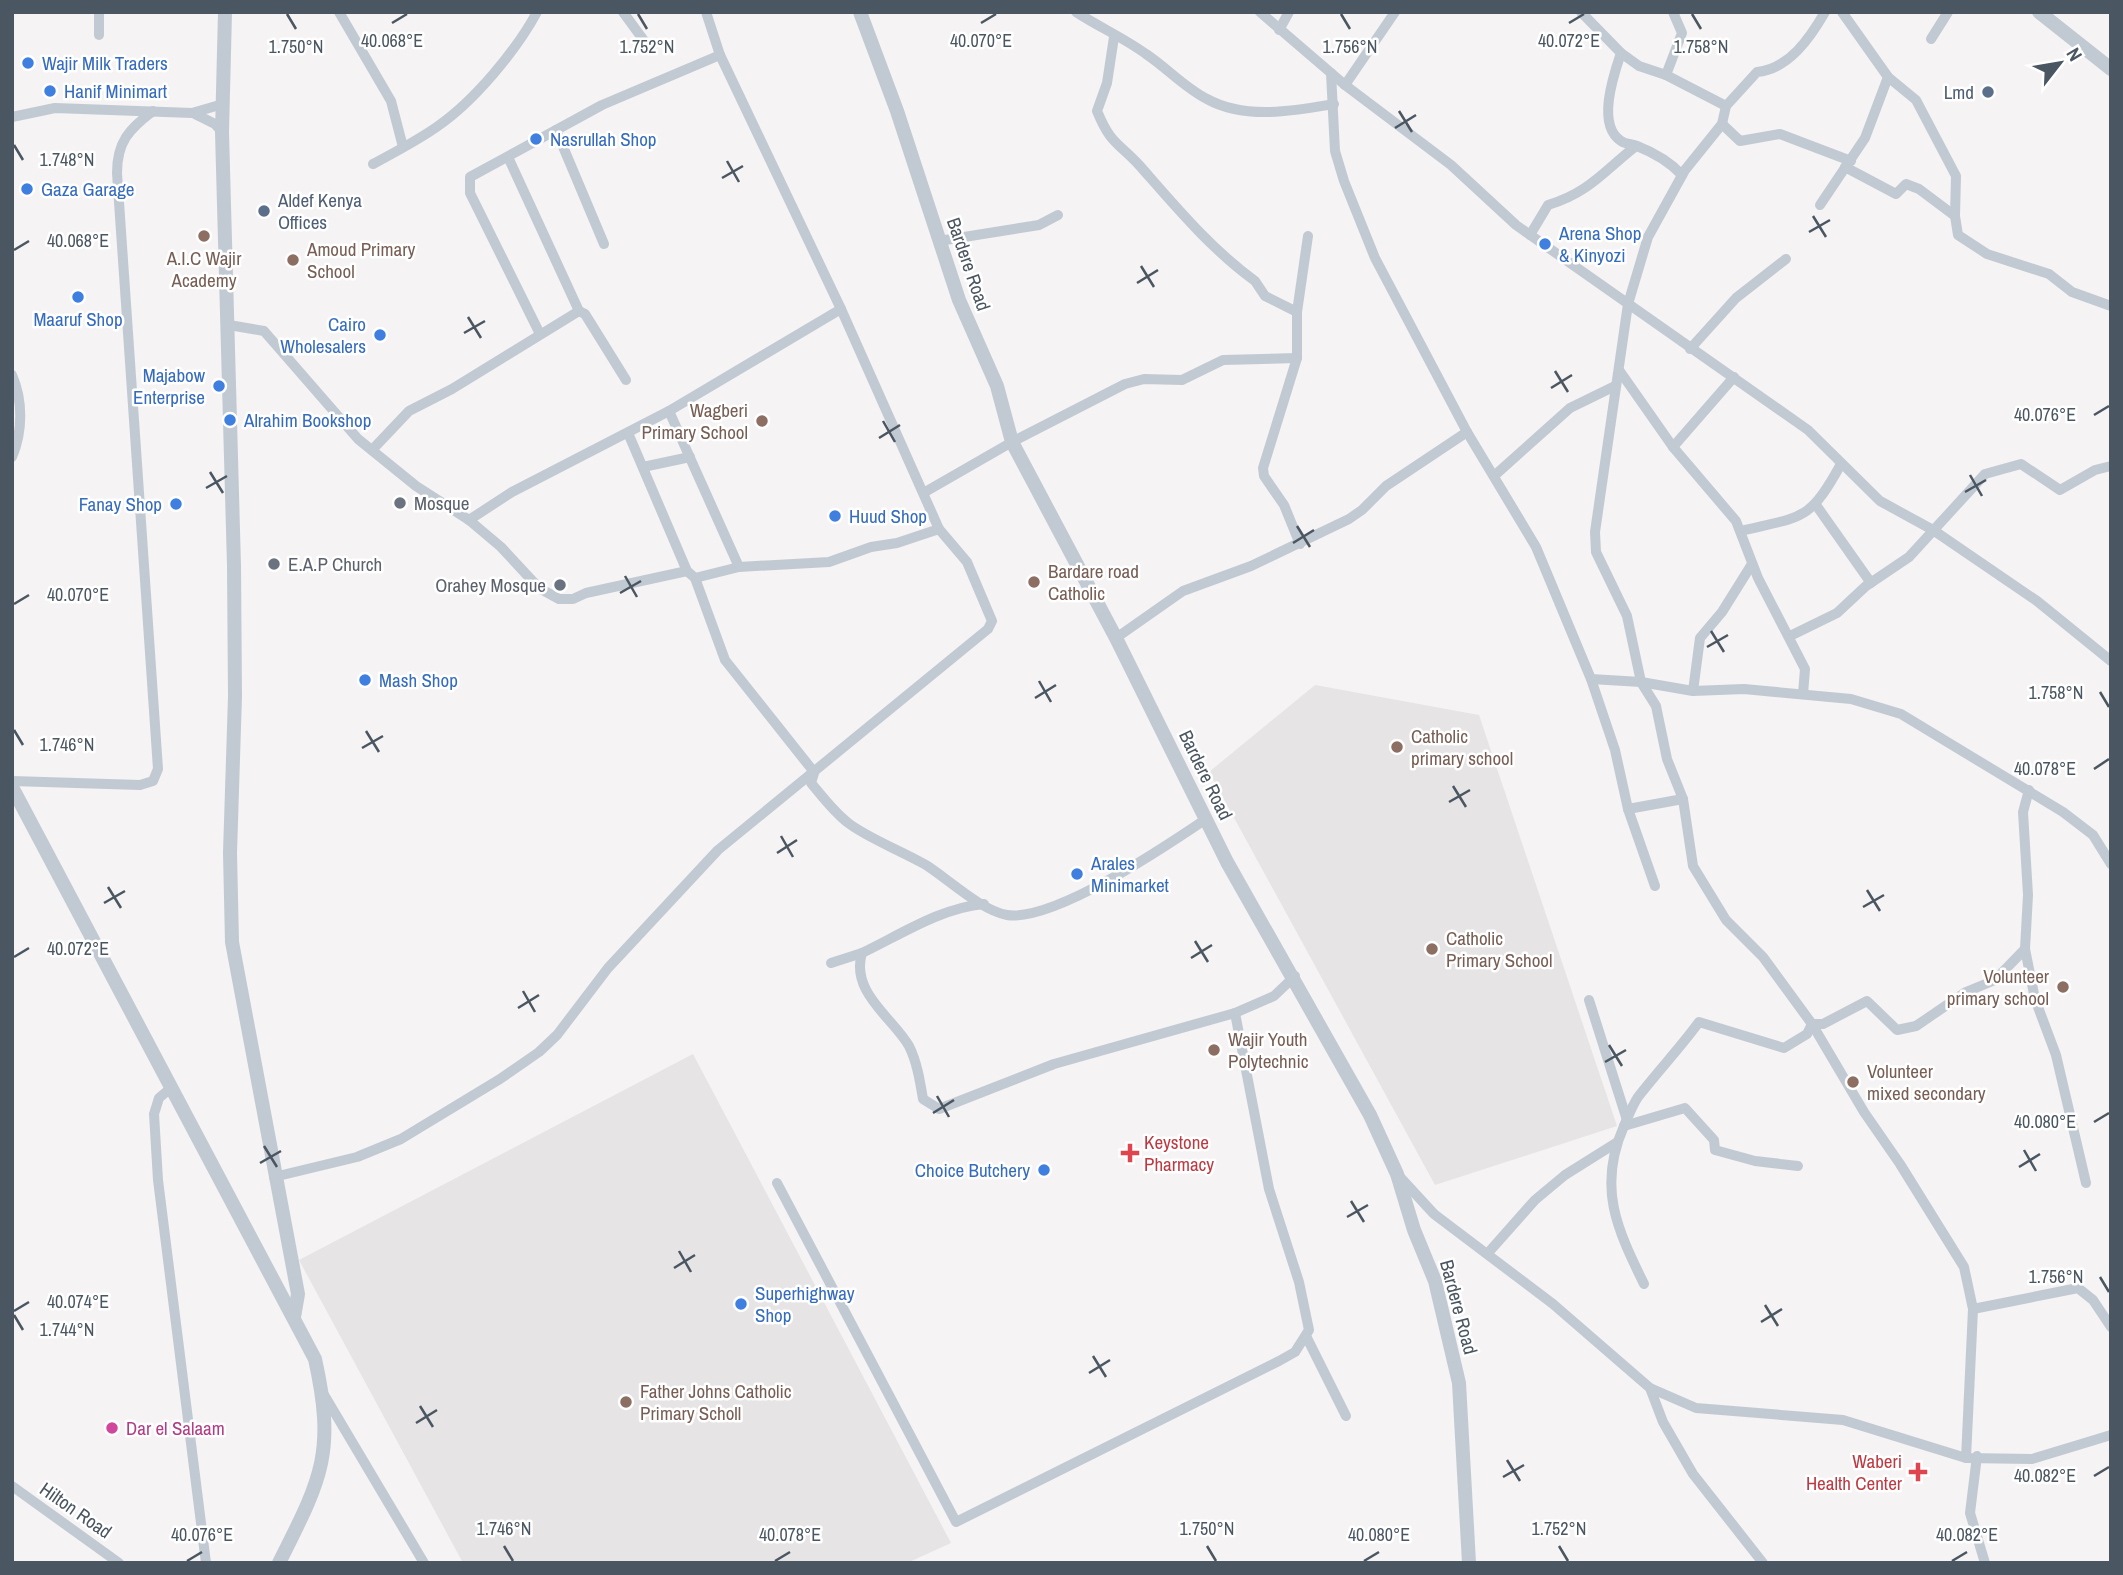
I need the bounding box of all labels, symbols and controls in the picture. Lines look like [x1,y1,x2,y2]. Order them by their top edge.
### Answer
text: 40.068°E [361,28,423,53]
text: 40.070°E [950,28,1012,53]
text: 40.072°E [1538,28,1600,53]
north arrow [2025,28,2095,98]
text: 1.750°N [269,34,323,59]
text: 1.752°N [620,34,674,59]
text: 1.756°N [1323,34,1377,59]
text: 1.758°N [1674,34,1728,59]
text: N [2061,43,2089,66]
place label: Wajir Milk Traders [42,50,168,76]
marker: Wajir Milk Traders [20,55,36,71]
place label: Hanif Minimart [64,78,168,104]
place label: Lmd [1944,79,1974,105]
marker: Hanif Minimart [42,83,58,99]
marker: Lmd [1980,84,1996,100]
place label: Nasrullah Shop [550,126,657,152]
marker: Nasrullah Shop [528,131,544,147]
text: 1.748°N [40,147,94,172]
place label: Gaza Garage [41,176,135,202]
marker: Gaza Garage [19,181,35,197]
place label: Aldef Kenya Offices [277,187,362,235]
marker: Aldef Kenya Offices [256,203,272,219]
street label: Bardere Road [941,214,997,314]
place label: Arena Shop & Kinyozi [1558,220,1641,268]
text: 40.068°E [47,228,109,253]
marker: A.I.C Wajir Academy [196,228,212,244]
place label: Amoud Primary School [306,236,415,284]
marker: Arena Shop & Kinyozi [1537,236,1553,252]
place label: A.I.C Wajir Academy [166,245,242,293]
marker: Amoud Primary School [285,252,301,268]
marker: Maaruf Shop [70,289,86,305]
place label: Maaruf Shop [33,306,123,332]
place label: Cairo Wholesalers [280,311,366,359]
marker: Cairo Wholesalers [372,327,388,343]
place label: Majabow Enterprise [133,362,206,410]
marker: Majabow Enterprise [211,378,227,394]
place label: Wagberi Primary School [642,397,748,445]
text: 40.076°E [2014,402,2076,427]
place label: Alrahim Bookshop [243,407,371,433]
marker: Alrahim Bookshop [222,412,238,428]
marker: Wagberi Primary School [754,413,770,429]
place label: Mosque [414,490,469,516]
place label: Fanay Shop [79,491,162,517]
marker: Mosque [392,495,408,511]
marker: Fanay Shop [168,496,184,512]
place label: Huud Shop [849,503,927,529]
marker: Huud Shop [827,508,843,524]
place label: E.A.P Church [288,551,382,577]
marker: E.A.P Church [266,556,282,572]
place label: Bardare road Catholic [1048,558,1139,606]
place label: Orahey Mosque [435,572,546,598]
marker: Bardare road Catholic [1026,574,1042,590]
marker: Orahey Mosque [552,577,568,593]
text: 40.070°E [47,582,109,607]
place label: Mash Shop [379,667,458,693]
marker: Mash Shop [357,672,373,688]
text: 1.758°N [2029,680,2083,705]
place label: Catholic primary school [1411,723,1513,771]
street label: Bardere Road [1173,726,1239,824]
text: 1.746°N [40,732,94,757]
marker: Catholic primary school [1389,739,1405,755]
text: 40.078°E [2014,756,2076,781]
place label: Arales Minimarket [1090,850,1170,898]
marker: Arales Minimarket [1069,866,1085,882]
place label: Catholic Primary School [1446,925,1553,973]
text: 40.072°E [47,936,109,961]
marker: Catholic Primary School [1424,941,1440,957]
place label: Volunteer primary school [1947,963,2050,1011]
marker: Volunteer primary school [2055,979,2071,995]
place label: Wajir Youth Polytechnic [1228,1026,1309,1074]
marker: Wajir Youth Polytechnic [1206,1042,1222,1058]
place label: Volunteer mixed secondary [1867,1058,1986,1106]
marker: Volunteer mixed secondary [1845,1074,1861,1090]
text: 40.080°E [2014,1109,2076,1134]
place label: Keystone Pharmacy [1144,1129,1214,1177]
marker: Keystone Pharmacy [1122,1145,1138,1161]
place label: Choice Butchery [915,1157,1030,1183]
marker: Choice Butchery [1036,1162,1052,1178]
street label: Bardere Road [1434,1257,1484,1357]
text: 1.756°N [2029,1264,2083,1289]
place label: Superhighway Shop [755,1280,855,1328]
text: 40.074°E [47,1289,109,1314]
marker: Superhighway Shop [733,1296,749,1312]
text: 1.744°N [40,1317,94,1342]
place label: Father Johns Catholic Primary Scholl [640,1378,792,1426]
marker: Father Johns Catholic Primary Scholl [618,1394,634,1410]
place label: Dar el Salaam [126,1415,225,1441]
marker: Dar el Salaam [104,1420,120,1436]
place label: Waberi Health Center [1806,1448,1903,1496]
marker: Waberi Health Center [1908,1462,1928,1482]
text: 40.082°E [2014,1463,2076,1488]
street label: Hilton Road [35,1476,117,1544]
text: 1.746°N [477,1516,531,1541]
text: 1.750°N [1180,1516,1234,1541]
text: 1.752°N [1532,1516,1586,1541]
text: 40.076°E [171,1522,233,1547]
text: 40.078°E [759,1522,821,1547]
text: 40.080°E [1348,1522,1410,1547]
text: 40.082°E [1936,1522,1998,1547]

